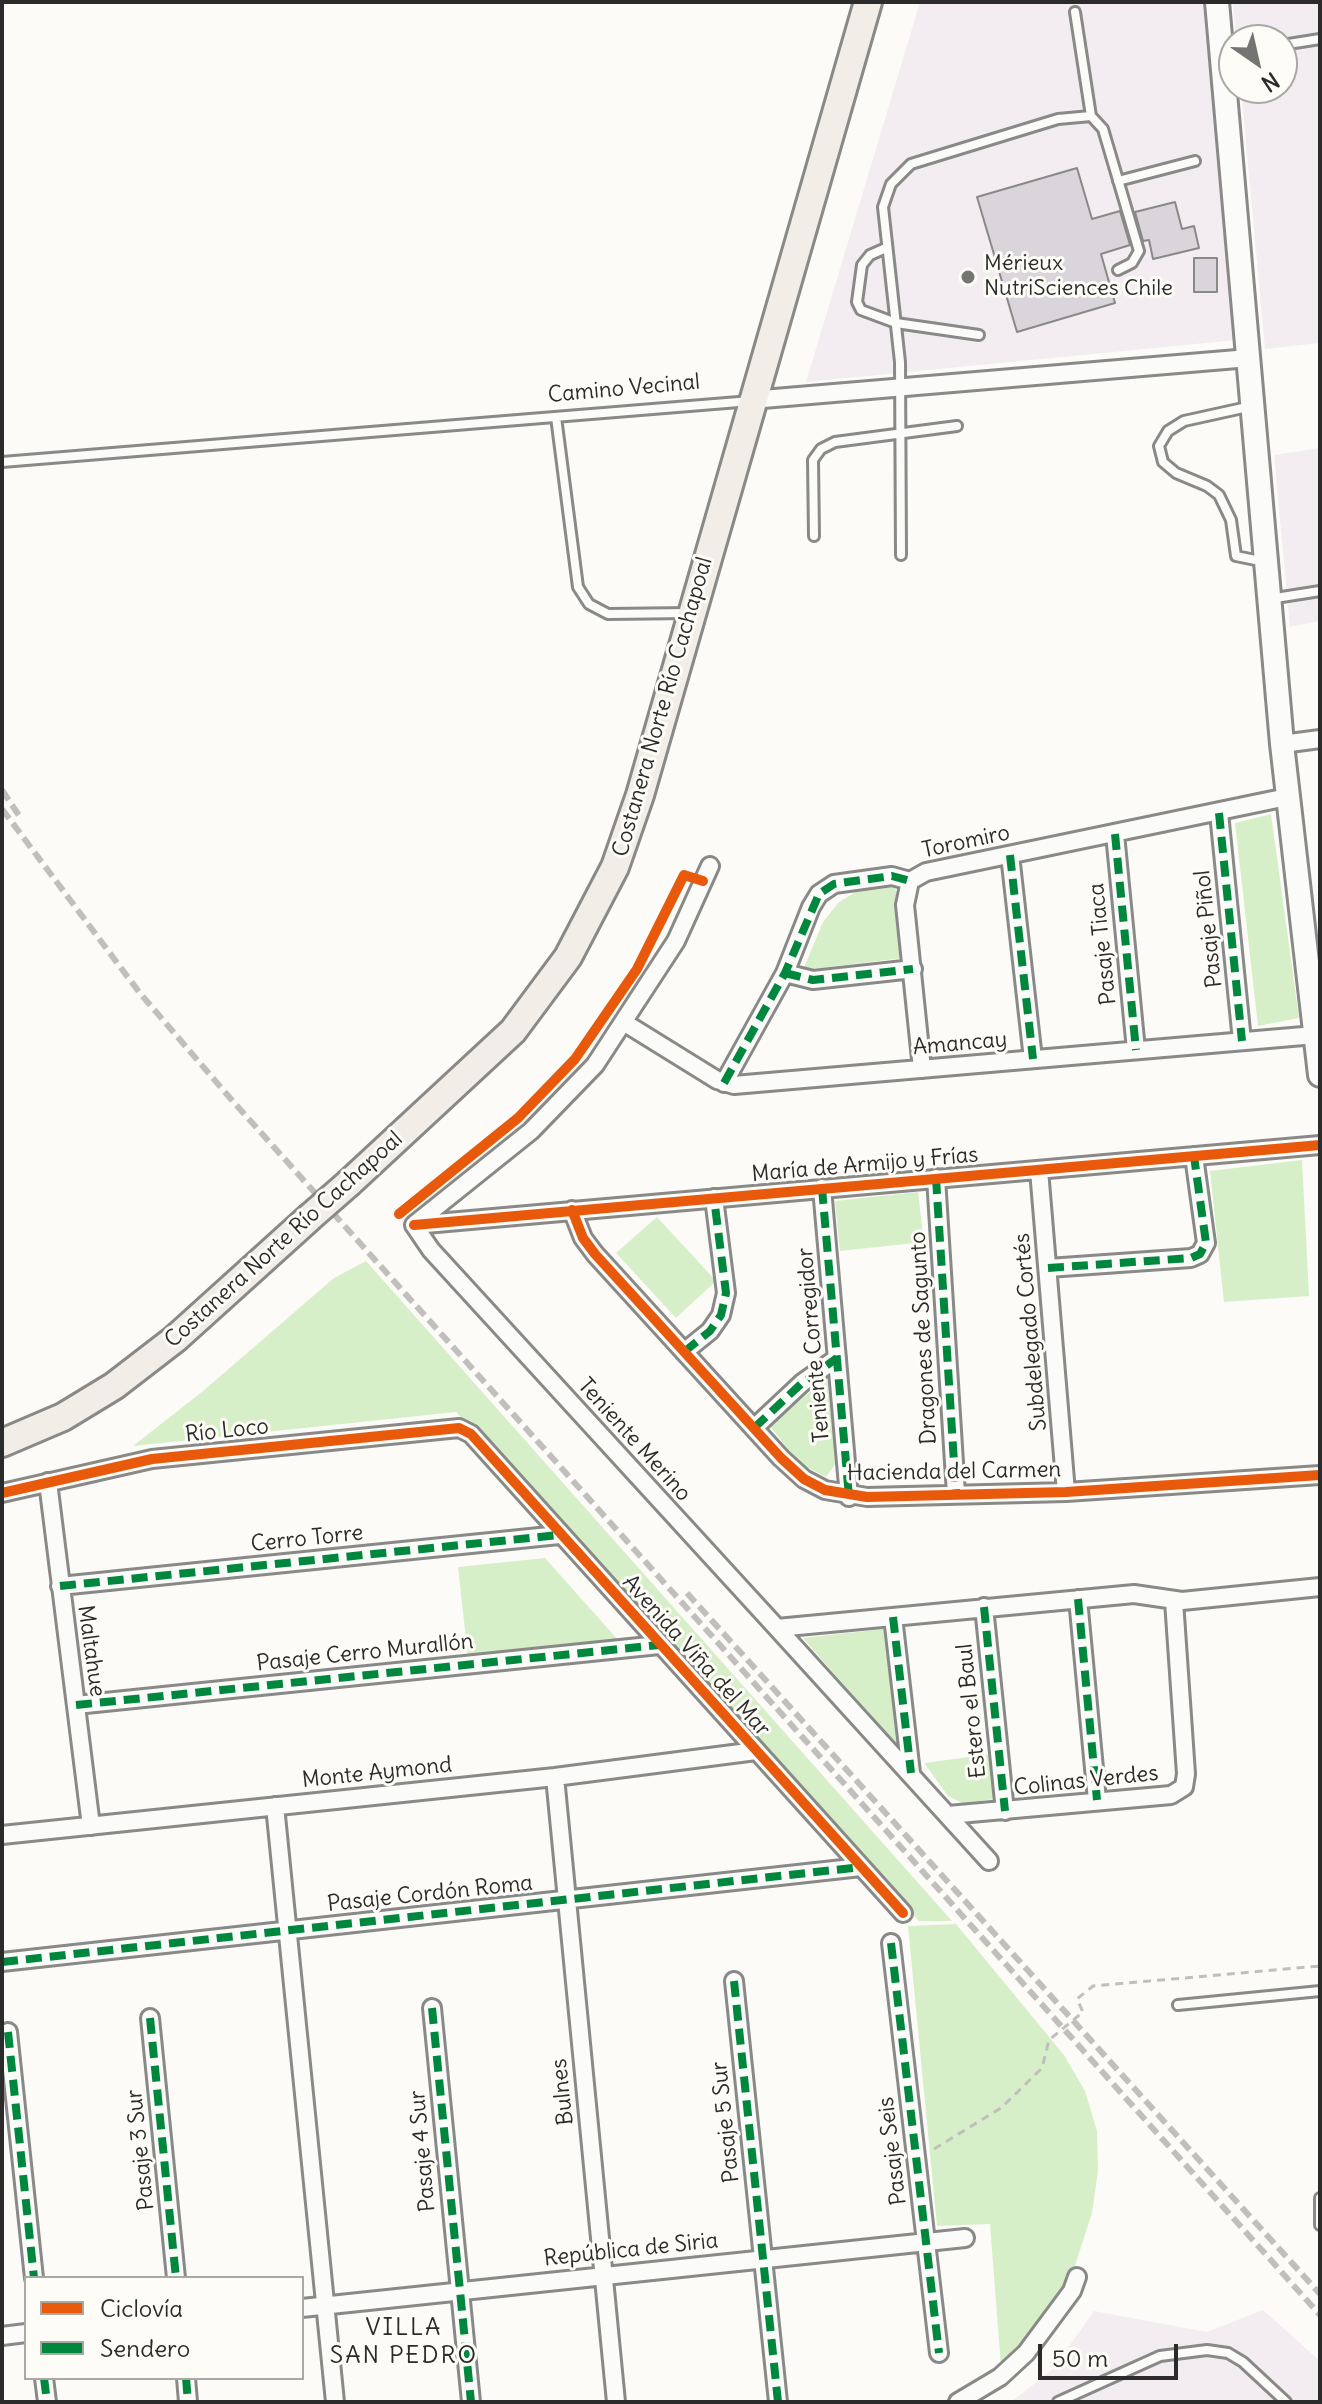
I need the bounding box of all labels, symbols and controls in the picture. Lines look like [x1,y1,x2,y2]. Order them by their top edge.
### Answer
north arrow [1218,24,1298,104]
text: N [1256,66,1284,98]
place label: Mérieux NutriSciences Chile [984,251,1173,302]
marker: Mérieux NutriSciences Chile [959,268,977,286]
street label: Camino Vecinal [547,369,701,409]
street label: Costanera Norte Río Cachapoal [608,554,718,860]
street label: Toromiro [920,820,1012,864]
street label: Pasaje Piñol [1190,869,1228,989]
street label: Pasaje Tiaca [1083,882,1123,1006]
street label: Amancay [912,1027,1008,1061]
street label: Costanera Norte Río Cachapoal [160,1126,408,1354]
street label: María de Armijo y Frías [751,1142,979,1188]
street label: Dragones de Sagunto [905,1231,943,1445]
street label: Subdelegado Cortés [1009,1232,1053,1432]
street label: Teniente Corregidor [792,1247,836,1443]
street label: Teniente Merino [572,1373,696,1507]
street label: Río Loco [184,1413,270,1449]
street label: Hacienda del Carmen [847,1457,1061,1487]
street label: Cerro Torre [250,1520,364,1558]
street label: Avenida Viña del Mar [617,1570,775,1742]
street label: Maltahue [72,1603,110,1699]
street label: Pasaje Cerro Murallón [255,1628,475,1678]
street label: Estero el Baul [952,1642,992,1780]
street label: Monte Aymond [301,1752,453,1794]
street label: Colinas Verdes [1012,1760,1160,1802]
street label: Pasaje Cordón Roma [326,1870,534,1918]
street label: Bulnes [546,2057,580,2127]
street label: Pasaje 5 Sur [707,2060,745,2184]
street label: Pasaje 3 Sur [122,2088,160,2212]
street label: Pasaje 4 Sur [405,2089,441,2213]
street label: Pasaje Seis [873,2095,913,2207]
street label: República de Siria [543,2228,719,2272]
legend [24,2276,304,2380]
text: Ciclovía [100,2293,183,2323]
district label: VILLA SAN PEDRO [330,2314,478,2370]
scale bar [1042,2328,1182,2378]
text: Sendero [100,2333,190,2363]
text: 50 m [1052,2343,1108,2373]

